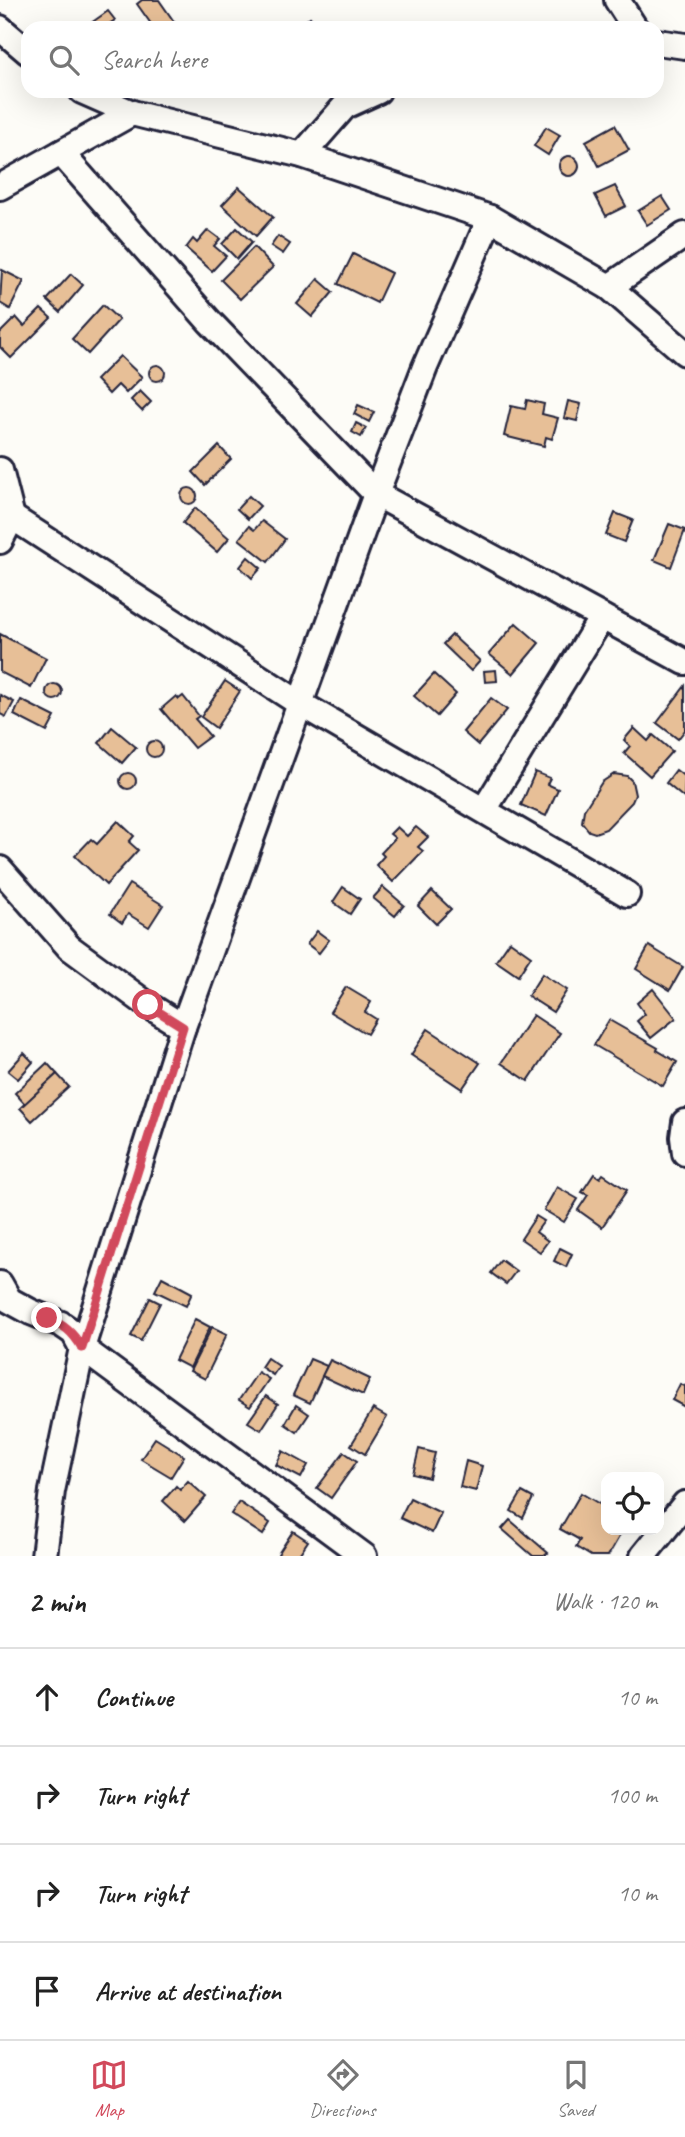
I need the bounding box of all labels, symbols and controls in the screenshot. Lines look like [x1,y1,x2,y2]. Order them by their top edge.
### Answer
search box [21,21,664,98]
icon: search [45,41,83,79]
text: Search here [101,43,207,76]
route start [132,989,163,1020]
route end [31,1302,62,1333]
map controls [601,1472,664,1535]
button: locate [601,1472,664,1535]
text: 2 min [28,1583,85,1621]
text: Walk · 120 m [553,1587,657,1616]
icon: ahead [28,1678,66,1716]
text: Continue [95,1681,173,1714]
text: 10 m [618,1683,657,1712]
icon: right [28,1776,66,1814]
text: Turn right [95,1779,186,1812]
text: 100 m [608,1781,657,1810]
icon: right [28,1874,66,1912]
text: Turn right [95,1877,186,1910]
text: 10 m [618,1879,657,1908]
icon: arrive [28,1972,66,2010]
text: Arrive at destination [95,1975,281,2008]
tab: Map [90,2056,128,2122]
tab: Directions [309,2056,376,2122]
tab: Saved [557,2056,595,2122]

